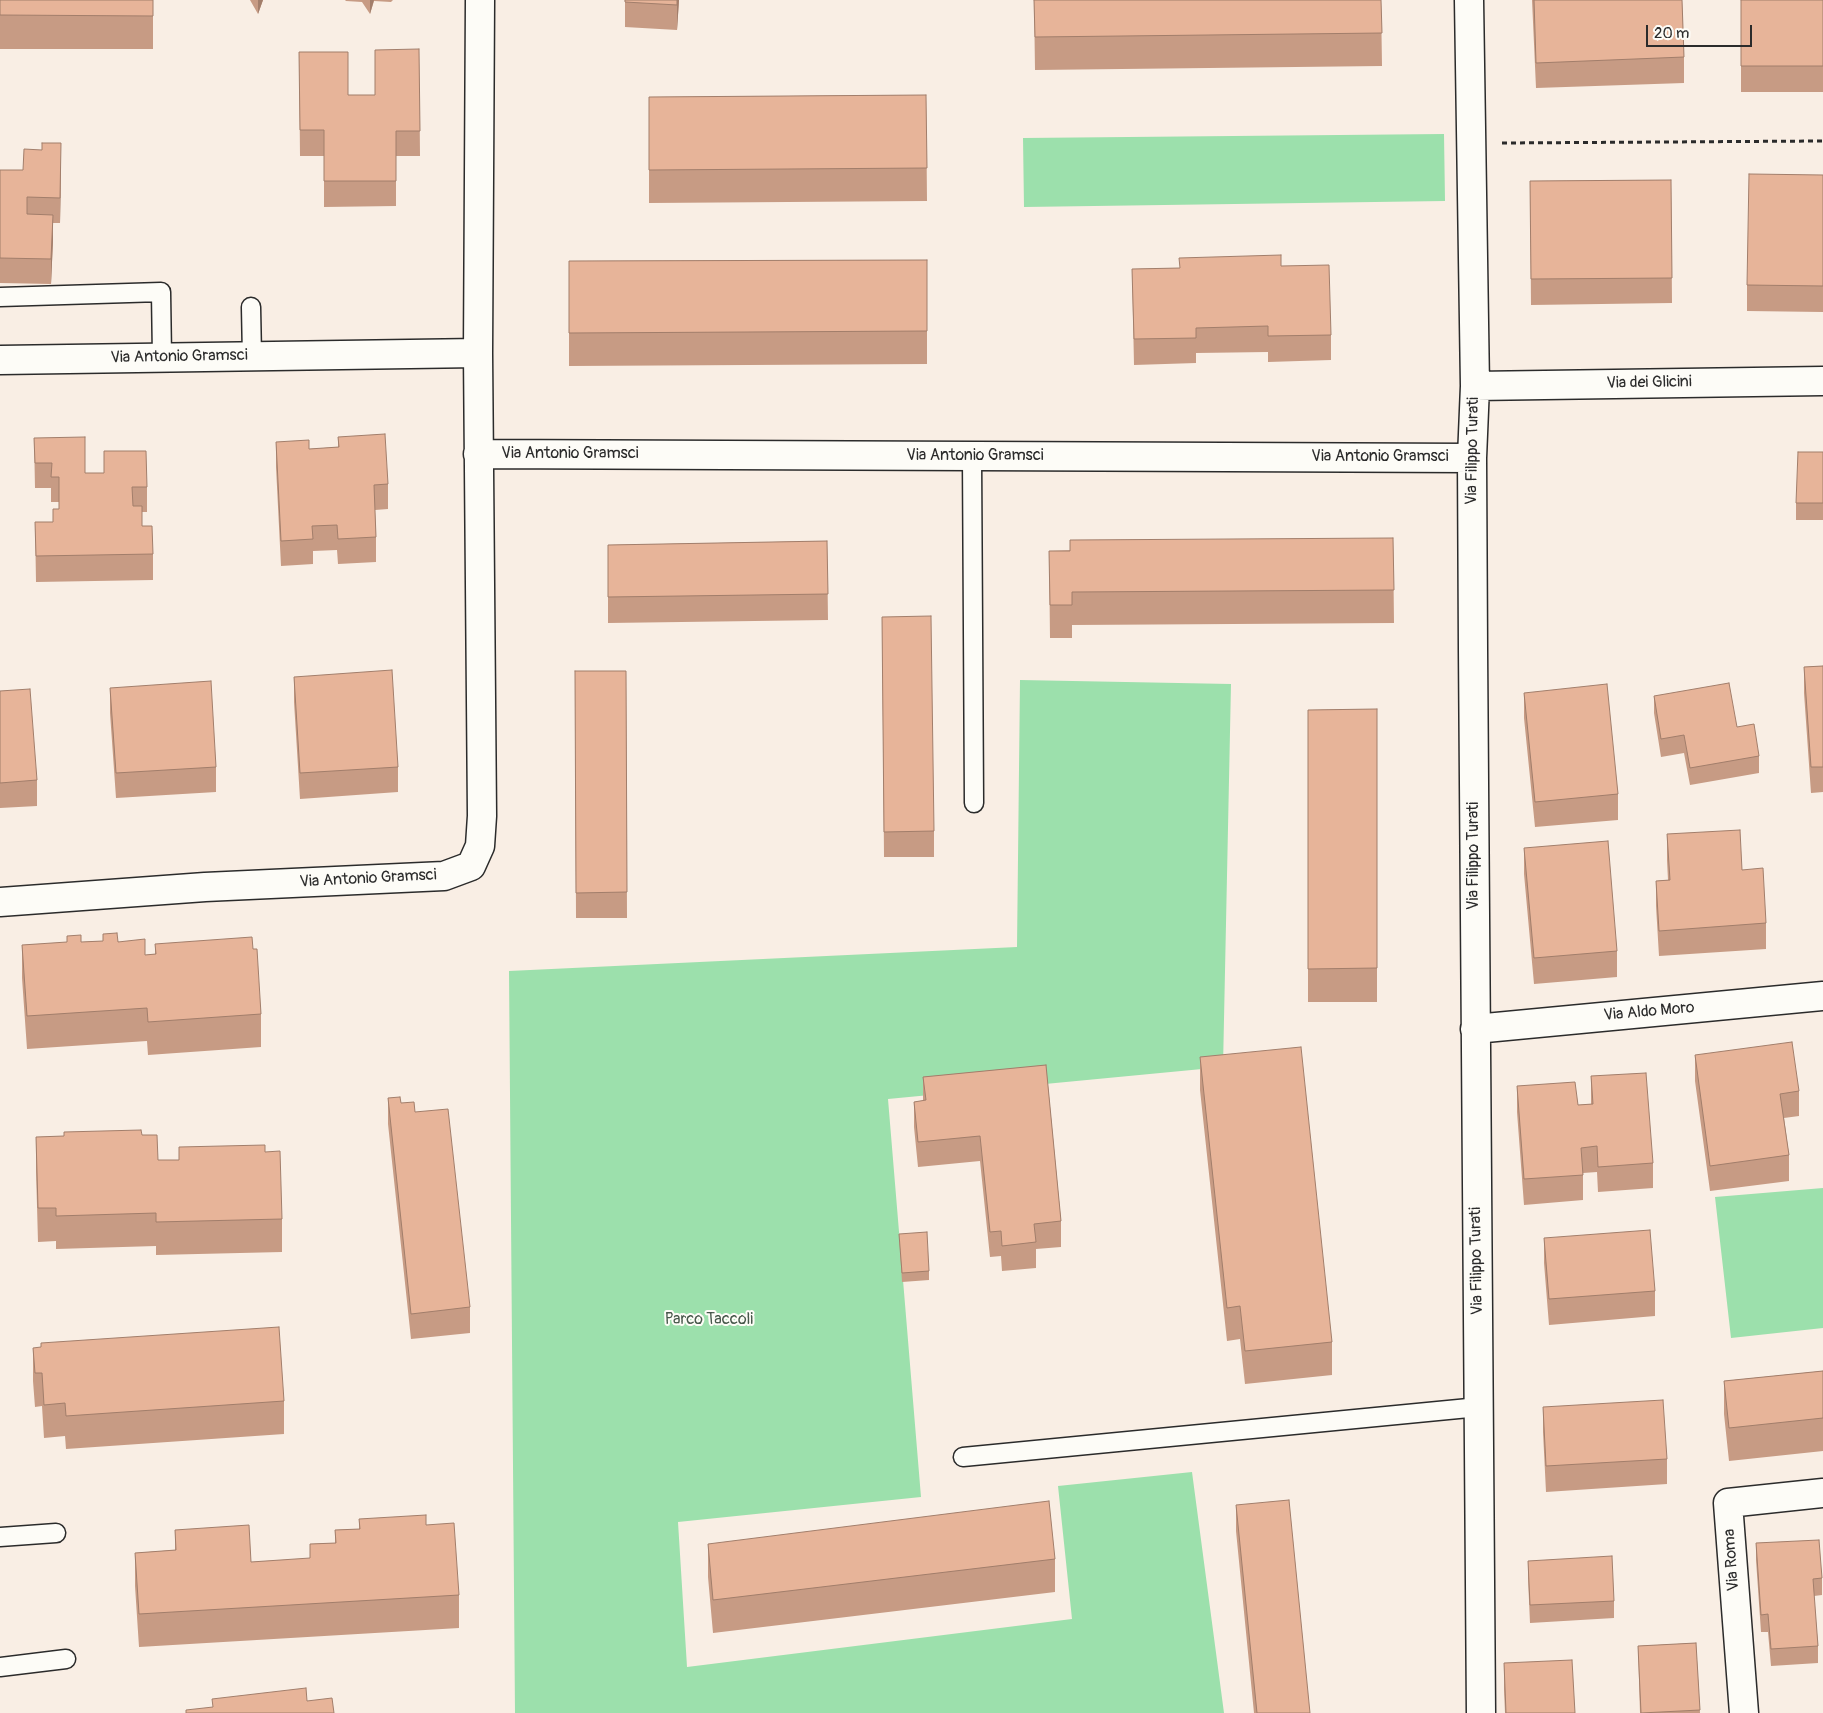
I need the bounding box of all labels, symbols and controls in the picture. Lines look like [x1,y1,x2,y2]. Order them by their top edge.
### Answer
scale bar [1648,15,1754,47]
text: 20 m [1654,24,1689,43]
street label: Via Antonio Gramsci [110,346,248,368]
street label: Via dei Glicini [1606,373,1692,393]
street label: Via Filippo Turati [1462,397,1484,505]
street label: Via Antonio Gramsci [501,444,639,464]
street label: Via Antonio Gramsci [906,446,1044,466]
street label: Via Antonio Gramsci [1311,447,1449,467]
street label: Via Filippo Turati [1464,802,1484,910]
street label: Via Antonio Gramsci [299,866,437,892]
street label: Via Aldo Moro [1603,998,1695,1026]
street label: Via Filippo Turati [1466,1207,1488,1315]
park label: Parco Taccoli [665,1310,753,1330]
street label: Via Roma [1720,1528,1744,1592]

